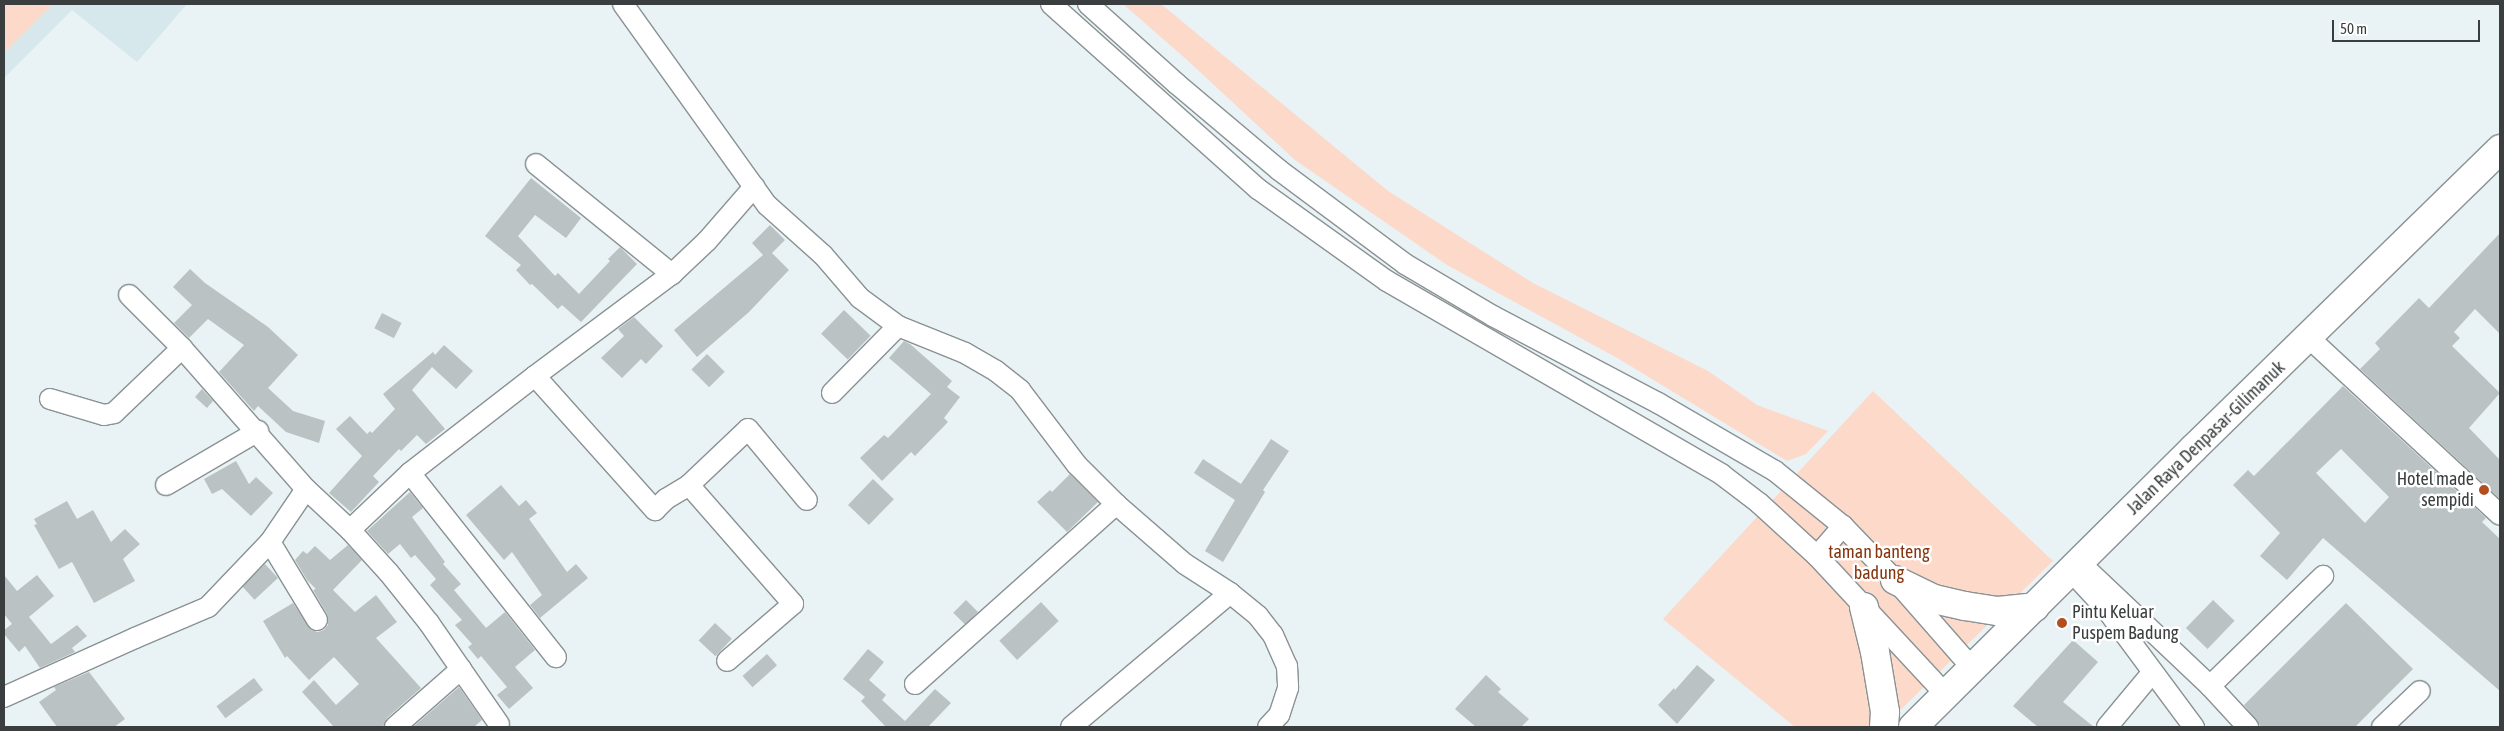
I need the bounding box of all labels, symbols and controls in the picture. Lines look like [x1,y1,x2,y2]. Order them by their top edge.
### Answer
scale bar [2334,10,2482,42]
text: 50 m [2340,20,2367,37]
street label: Jalan Raya Denpasar-Gilimanuk [2122,357,2290,519]
place label: Hotel made sempidi [2397,469,2474,512]
marker: Hotel made sempidi [2478,484,2490,496]
park label: taman banteng badung [1828,542,1930,584]
place label: Pintu Keluar Puspem Badung [2072,602,2179,644]
marker: Pintu Keluar Puspem Badung [2056,617,2068,629]

